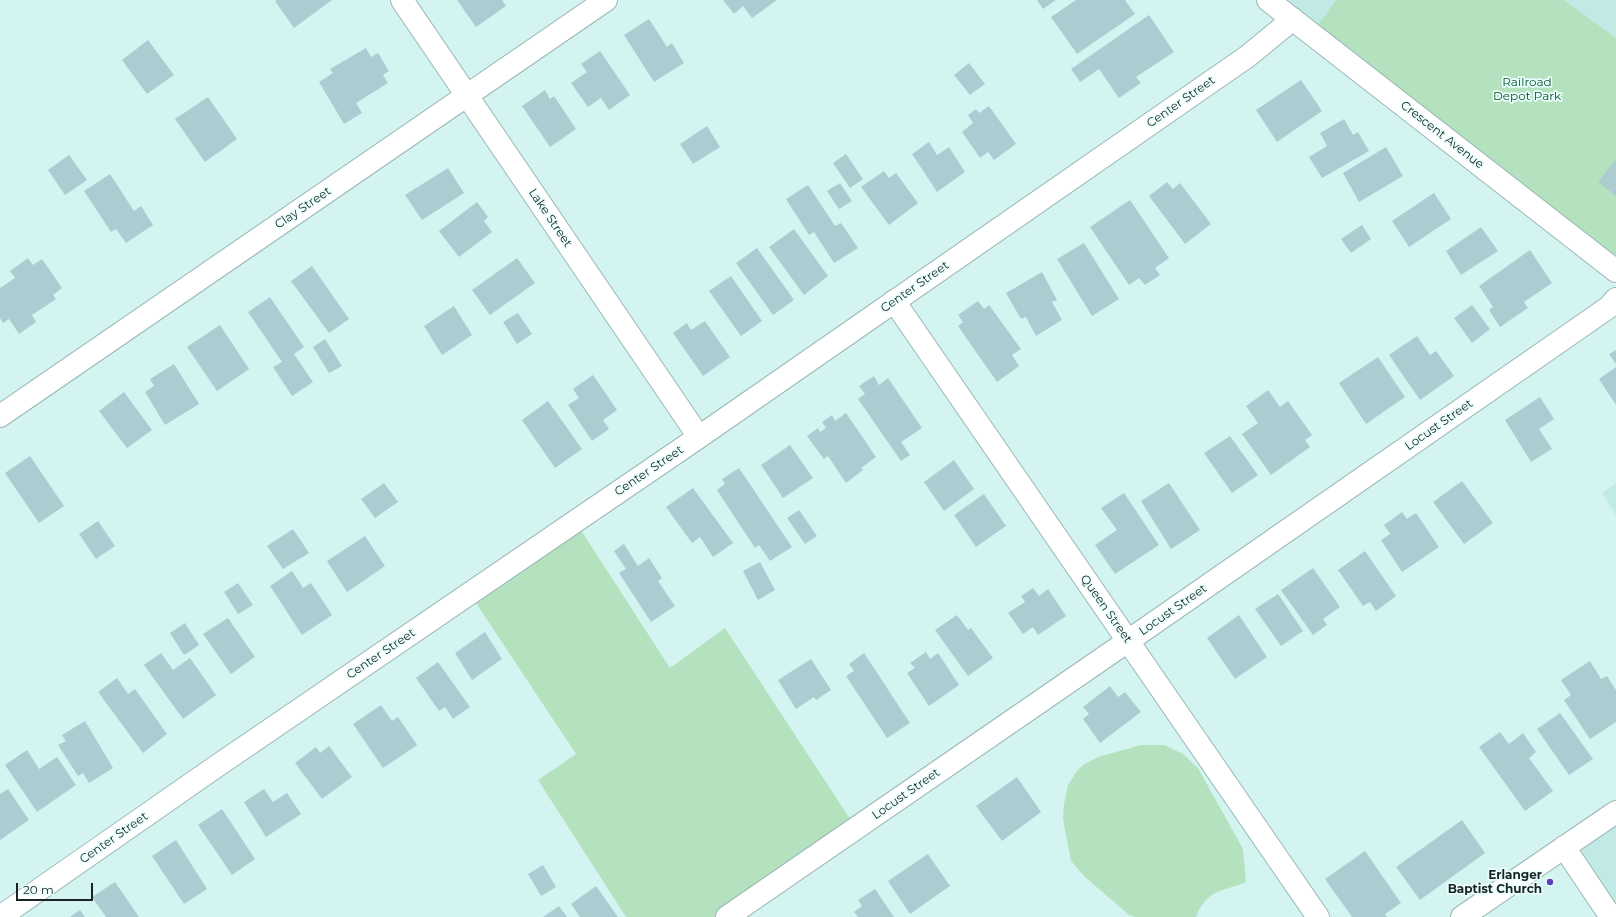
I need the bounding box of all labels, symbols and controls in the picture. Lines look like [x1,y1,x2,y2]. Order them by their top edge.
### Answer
street label: Center Street [1144,73,1218,131]
park label: Railroad Depot Park [1493,75,1561,103]
street label: Crescent Avenue [1398,98,1486,172]
street label: Clay Street [272,184,334,232]
street label: Lake Street [525,186,575,250]
street label: Center Street [878,258,952,316]
street label: Locust Street [1402,396,1476,454]
street label: Center Street [612,443,686,499]
street label: Queen Street [1077,572,1135,646]
street label: Locust Street [1136,581,1210,639]
street label: Center Street [344,626,418,682]
street label: Locust Street [869,765,943,823]
street label: Center Street [77,809,151,867]
place label: Erlanger Baptist Church [1448,868,1542,896]
scale bar [18,875,95,901]
marker: Erlanger Baptist Church [1545,877,1555,887]
text: 20 m [23,882,54,897]

